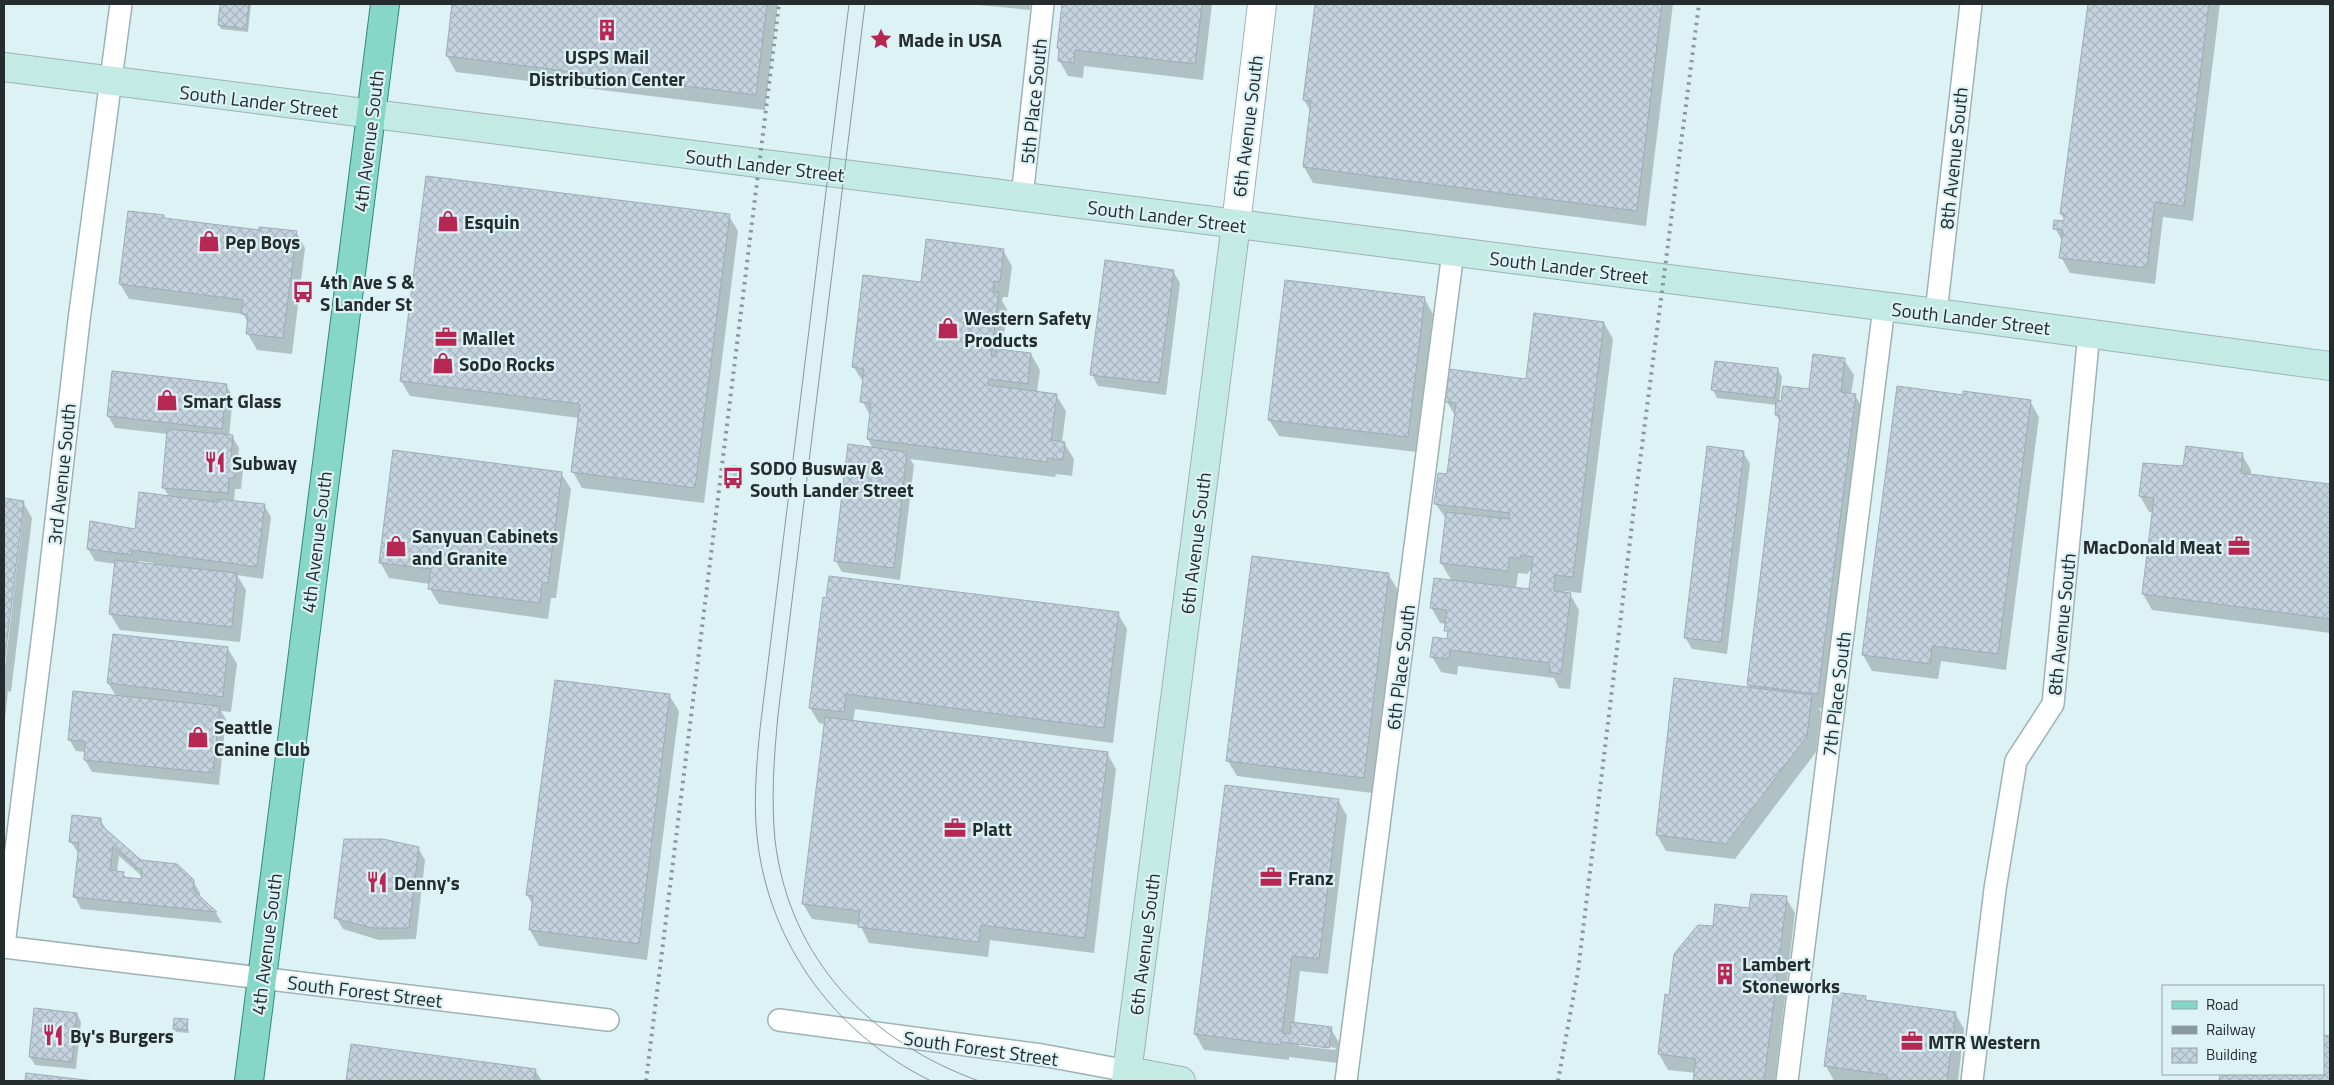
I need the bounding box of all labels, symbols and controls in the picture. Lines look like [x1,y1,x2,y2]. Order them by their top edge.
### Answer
building icon: USPS Mail Distribution Center [594,17,620,43]
place label: Made in USA [898,25,1003,54]
place icon: Made in USA [868,26,894,52]
street label: 5th Place South [1012,37,1054,165]
place label: USPS Mail Distribution Center [529,42,685,93]
street label: 6th Avenue South [1224,53,1270,199]
street label: 4th Avenue South [345,68,391,214]
street label: South Lander Street [178,77,340,125]
street label: 8th Avenue South [1931,86,1975,230]
street label: South Lander Street [684,141,846,189]
street label: South Lander Street [1086,192,1248,240]
place label: Esquin [464,207,520,236]
shop icon: Esquin [435,208,461,234]
place label: Pep Boys [225,227,300,256]
shop icon: Pep Boys [196,228,222,254]
street label: South Lander Street [1488,243,1650,291]
place label: 4th Ave S & S Lander St [320,267,415,318]
bus stop icon: 4th Ave S & S Lander St [290,279,316,305]
street label: South Lander Street [1890,294,2052,342]
place label: Western Safety Products [964,303,1092,354]
shop icon: Western Safety Products [935,315,961,341]
place label: Mallet [462,323,515,352]
office icon: Mallet [433,324,459,350]
place label: SoDo Rocks [459,349,555,378]
shop icon: SoDo Rocks [430,350,456,376]
place label: Smart Glass [183,386,282,415]
shop icon: Smart Glass [154,387,180,413]
street label: 3rd Avenue South [39,402,83,546]
place label: Subway [232,448,297,477]
restaurant icon: Subway [202,449,228,475]
place label: SODO Busway & South Lander Street [750,453,914,504]
bus stop icon: SODO Busway & South Lander Street [720,465,746,491]
street label: 4th Avenue South [293,469,339,615]
street label: 6th Avenue South [1172,470,1218,616]
place label: Sanyuan Cabinets and Granite [412,521,558,572]
place label: MacDonald Meat [2083,532,2222,561]
shop icon: Sanyuan Cabinets and Granite [383,533,409,559]
office icon: MacDonald Meat [2226,533,2252,559]
street label: 8th Avenue South [2039,552,2083,696]
street label: 6th Place South [1378,603,1422,731]
street label: 7th Place South [1814,630,1858,758]
place label: Seattle Canine Club [214,712,310,763]
shop icon: Seattle Canine Club [185,724,211,750]
place label: Platt [972,814,1012,843]
office icon: Platt [942,815,968,841]
place label: Franz [1288,863,1334,892]
office icon: Franz [1258,864,1284,890]
place label: Denny's [394,868,460,897]
restaurant icon: Denny's [364,869,390,895]
street label: 4th Avenue South [243,871,289,1017]
street label: 6th Avenue South [1121,871,1167,1017]
place label: Lambert Stoneworks [1742,949,1840,1000]
building icon: Lambert Stoneworks [1712,961,1738,987]
street label: South Forest Street [286,967,444,1015]
legend [2162,985,2324,1075]
text: Road [2206,993,2238,1016]
text: Railway [2206,1018,2256,1041]
place label: By's Burgers [70,1021,174,1050]
restaurant icon: By's Burgers [40,1022,66,1048]
street label: South Forest Street [902,1023,1060,1073]
place label: MTR Western [1928,1027,2040,1056]
office icon: MTR Western [1899,1028,1925,1054]
text: Building [2206,1043,2257,1066]

